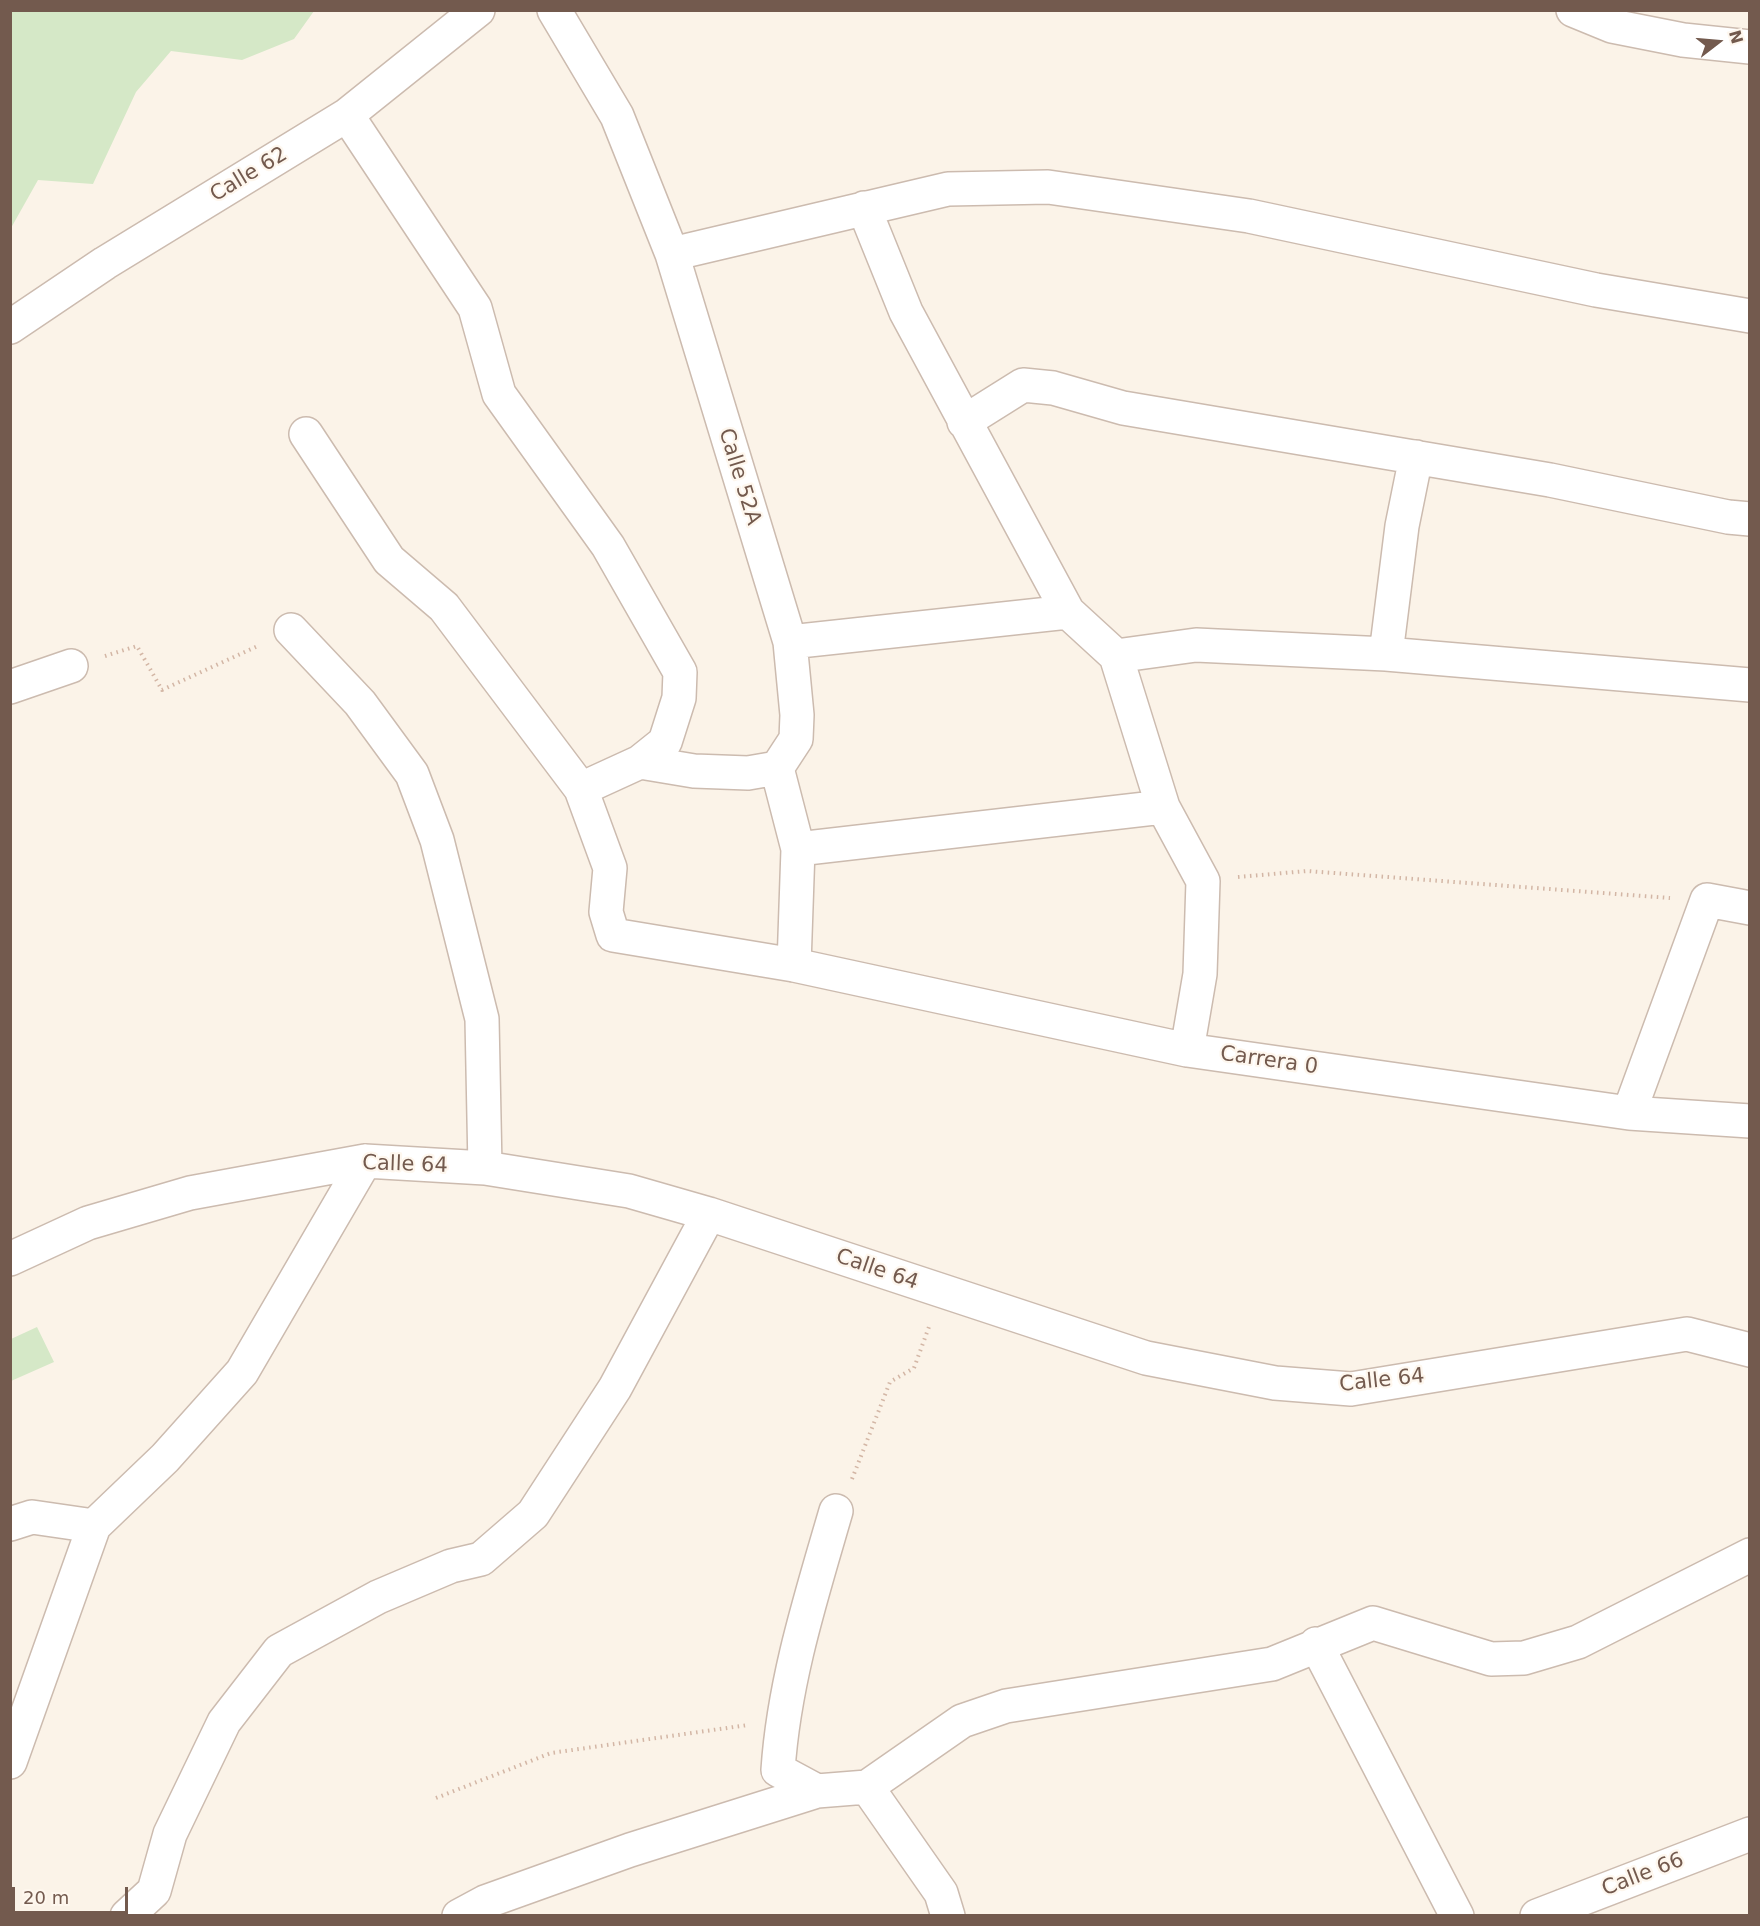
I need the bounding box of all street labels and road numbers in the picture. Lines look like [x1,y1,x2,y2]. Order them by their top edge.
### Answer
street label: Calle 62 [206,142,292,208]
street label: Calle 52A [712,426,766,528]
street label: Carrera 0 [1219,1042,1319,1080]
street label: Calle 64 [362,1151,448,1179]
street label: Calle 64 [832,1244,922,1296]
street label: Calle 64 [1338,1364,1426,1398]
street label: Calle 66 [1599,1848,1687,1902]

